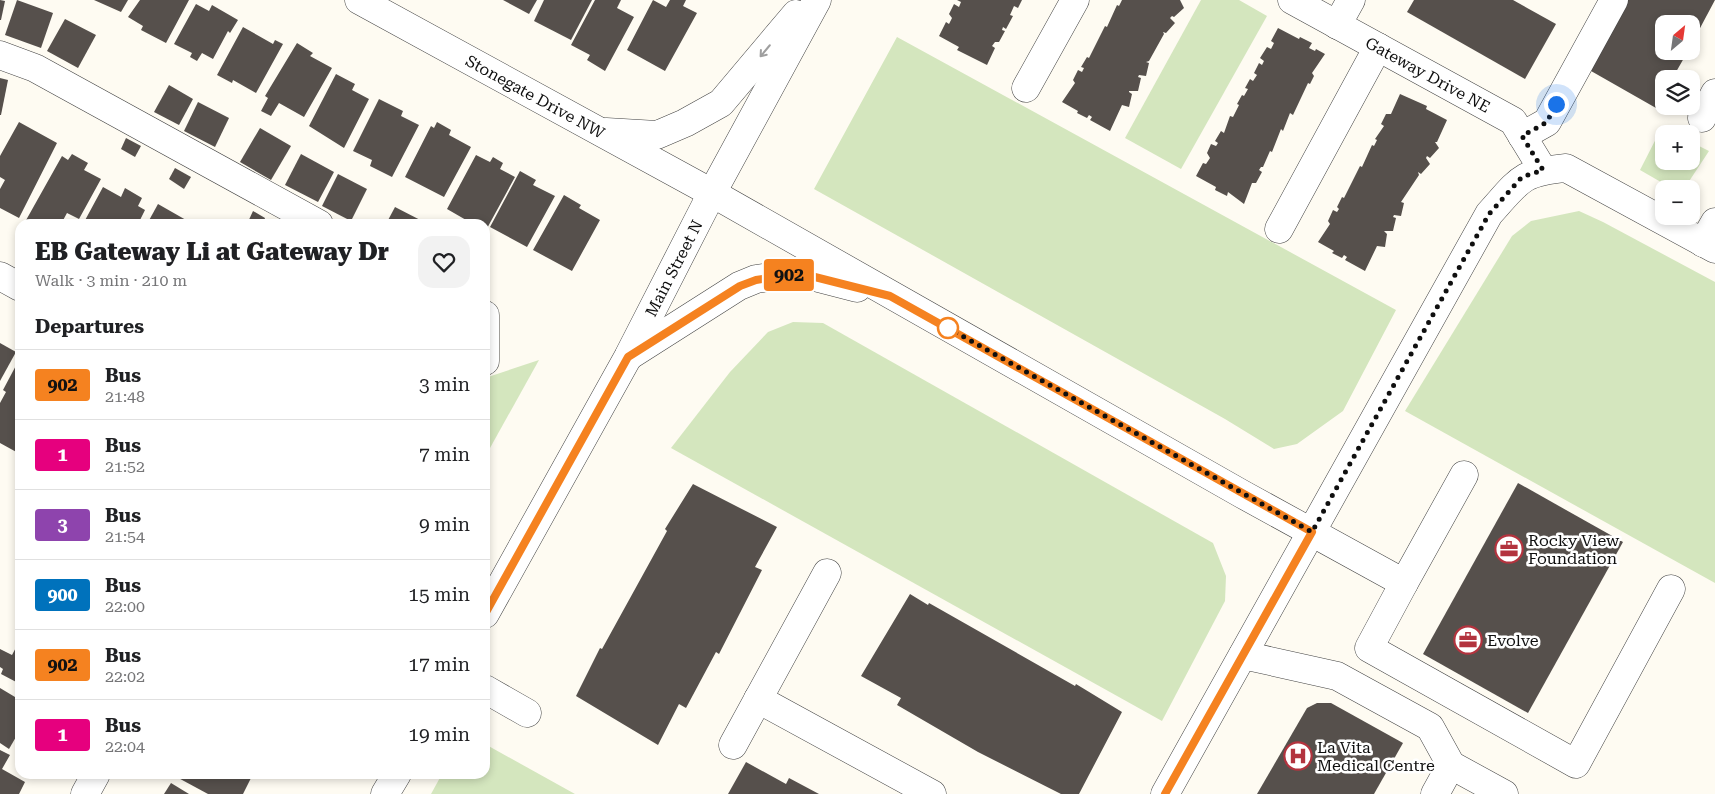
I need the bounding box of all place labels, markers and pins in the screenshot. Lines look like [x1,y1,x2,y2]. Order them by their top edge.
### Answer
unlabelled marker [937,317,959,339]
place label: Rocky View Foundation [1528,531,1620,568]
office icon: Rocky View Foundation [1494,534,1524,564]
office icon: Evolve [1453,625,1483,655]
place label: Evolve [1487,631,1539,650]
place label: La Vita Medical Centre [1317,738,1435,775]
hospital icon: La Vita Medical Centre [1283,741,1313,771]

